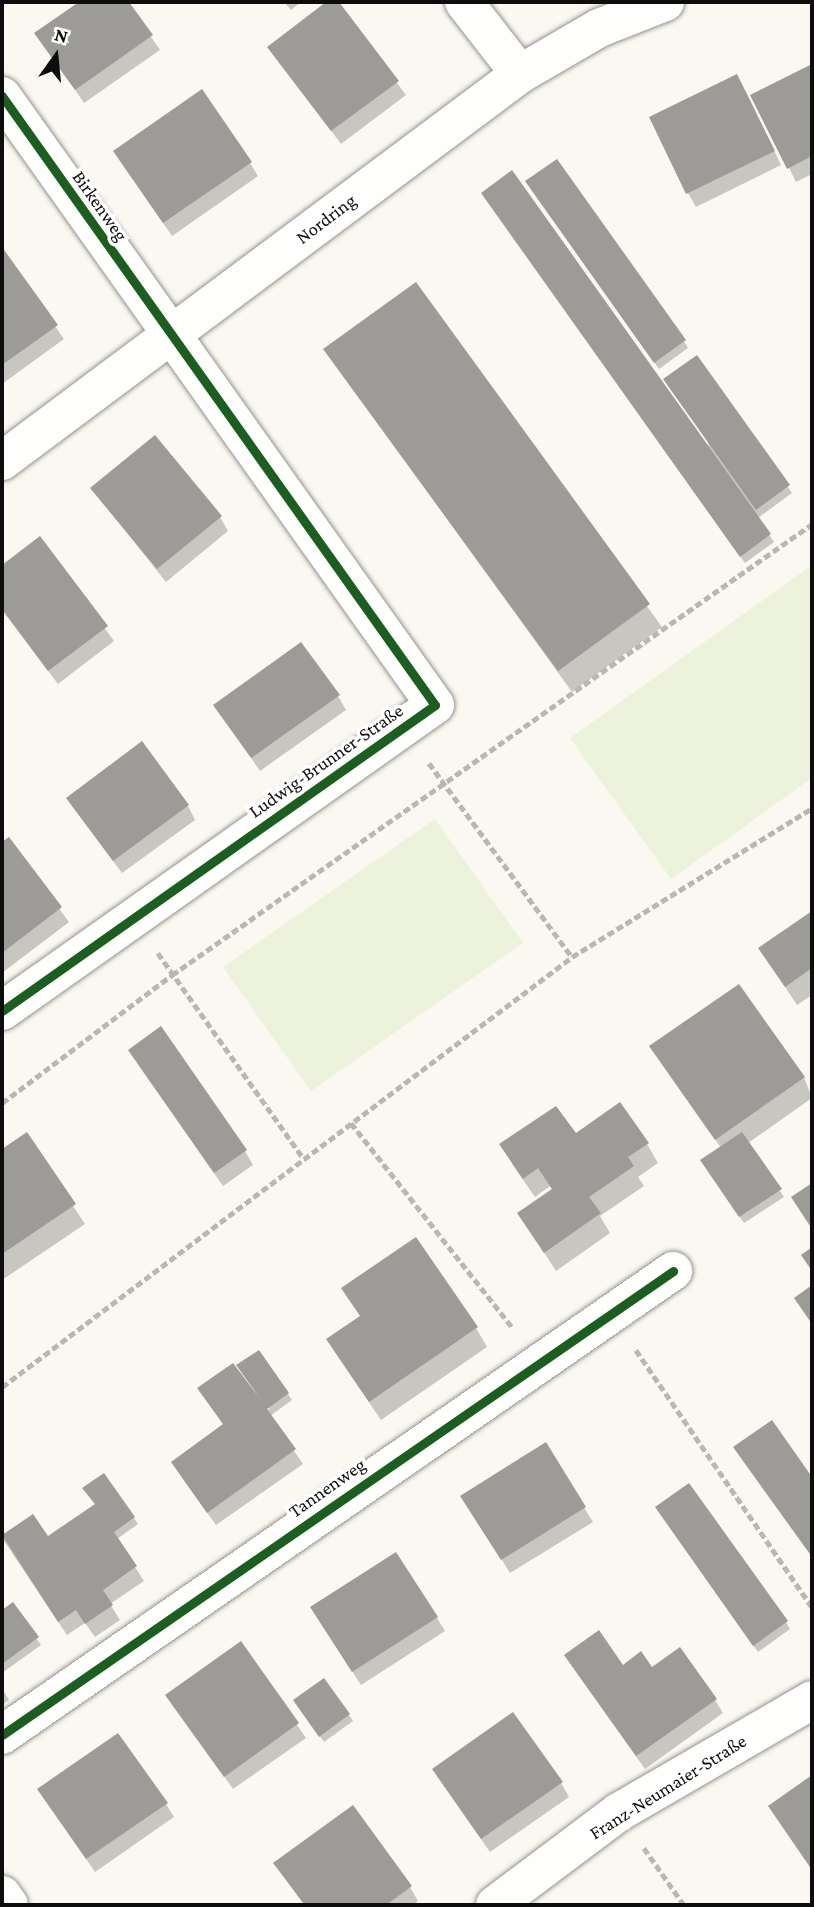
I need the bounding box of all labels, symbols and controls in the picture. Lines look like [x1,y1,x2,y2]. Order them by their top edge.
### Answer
north arrow [21,21,91,91]
text: N [53,23,71,47]
street label: Birkenweg [67,166,133,246]
street label: Nordring [291,189,361,249]
street label: Ludwig-Brunner-Straße [244,699,408,823]
street label: Tannenweg [284,1453,370,1523]
street label: Franz-Neumaier-Straße [585,1729,751,1845]

